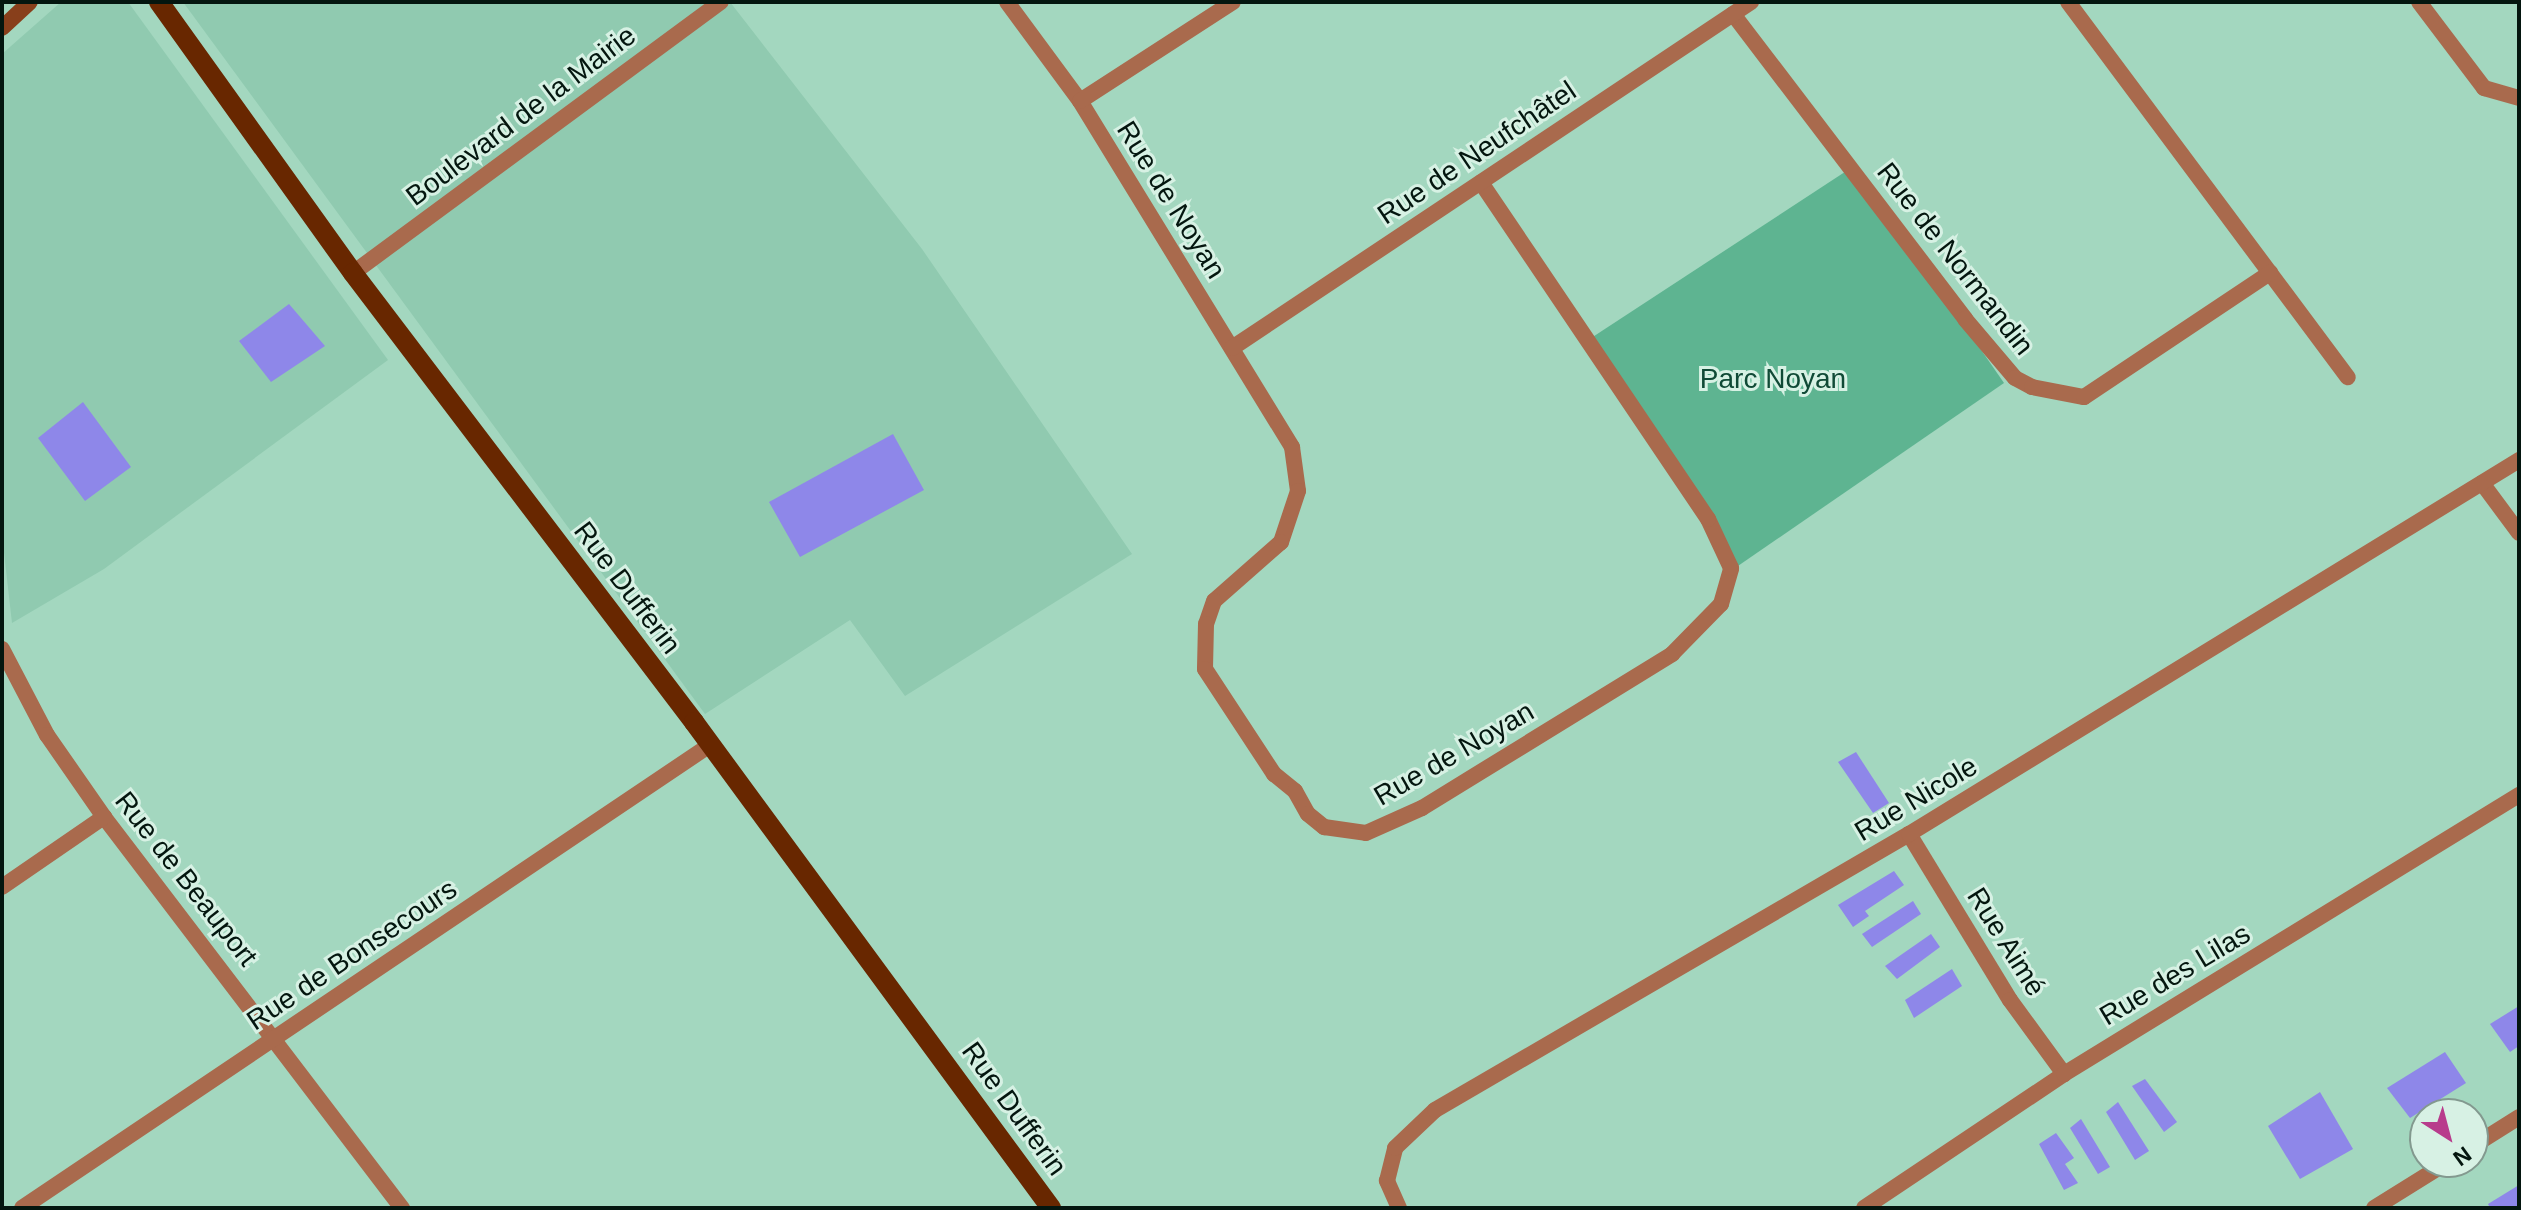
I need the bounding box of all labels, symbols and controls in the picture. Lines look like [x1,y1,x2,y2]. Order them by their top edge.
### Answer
street label: Boulevard de la Mairie [400,19,642,213]
street label: Rue de Neufchâtel [1371,74,1583,232]
street label: Rue de Noyan [1109,115,1233,285]
street label: Rue de Normandin [1869,156,2041,362]
park label: Parc Noyan [1700,362,1846,396]
street label: Rue Dufferin [566,515,688,661]
street label: Rue de Noyan [1368,695,1540,813]
street label: Rue Nicole [1849,749,1983,849]
street label: Rue de Beauport [108,785,264,973]
street label: Rue de Bonsecours [241,872,463,1038]
street label: Rue Aimé [1959,881,2053,1003]
street label: Rue des Lilas [2094,917,2256,1033]
street label: Rue Dufferin [954,1036,1074,1182]
north arrow [2409,1098,2489,1178]
text: N [2448,1141,2476,1171]

